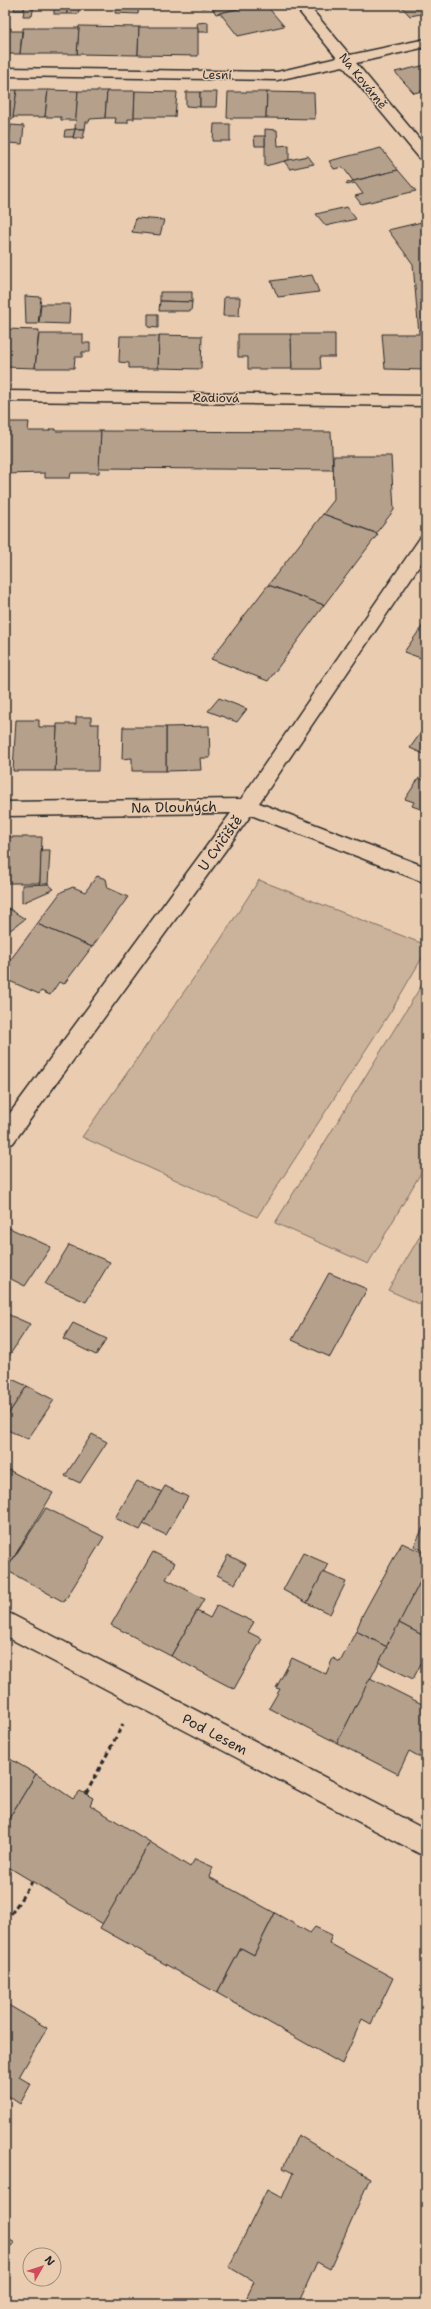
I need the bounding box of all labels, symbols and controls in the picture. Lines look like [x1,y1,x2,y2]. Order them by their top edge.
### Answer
street label: Na Kovárně [335,50,391,113]
street label: Lesní [202,67,232,83]
street label: Radiová [192,390,240,406]
street label: Na Dlouhých [131,797,217,817]
street label: U Cvičiště [194,812,246,874]
street label: Pod Lesem [179,1709,251,1759]
north arrow [22,2247,62,2287]
text: N [41,2253,58,2269]

